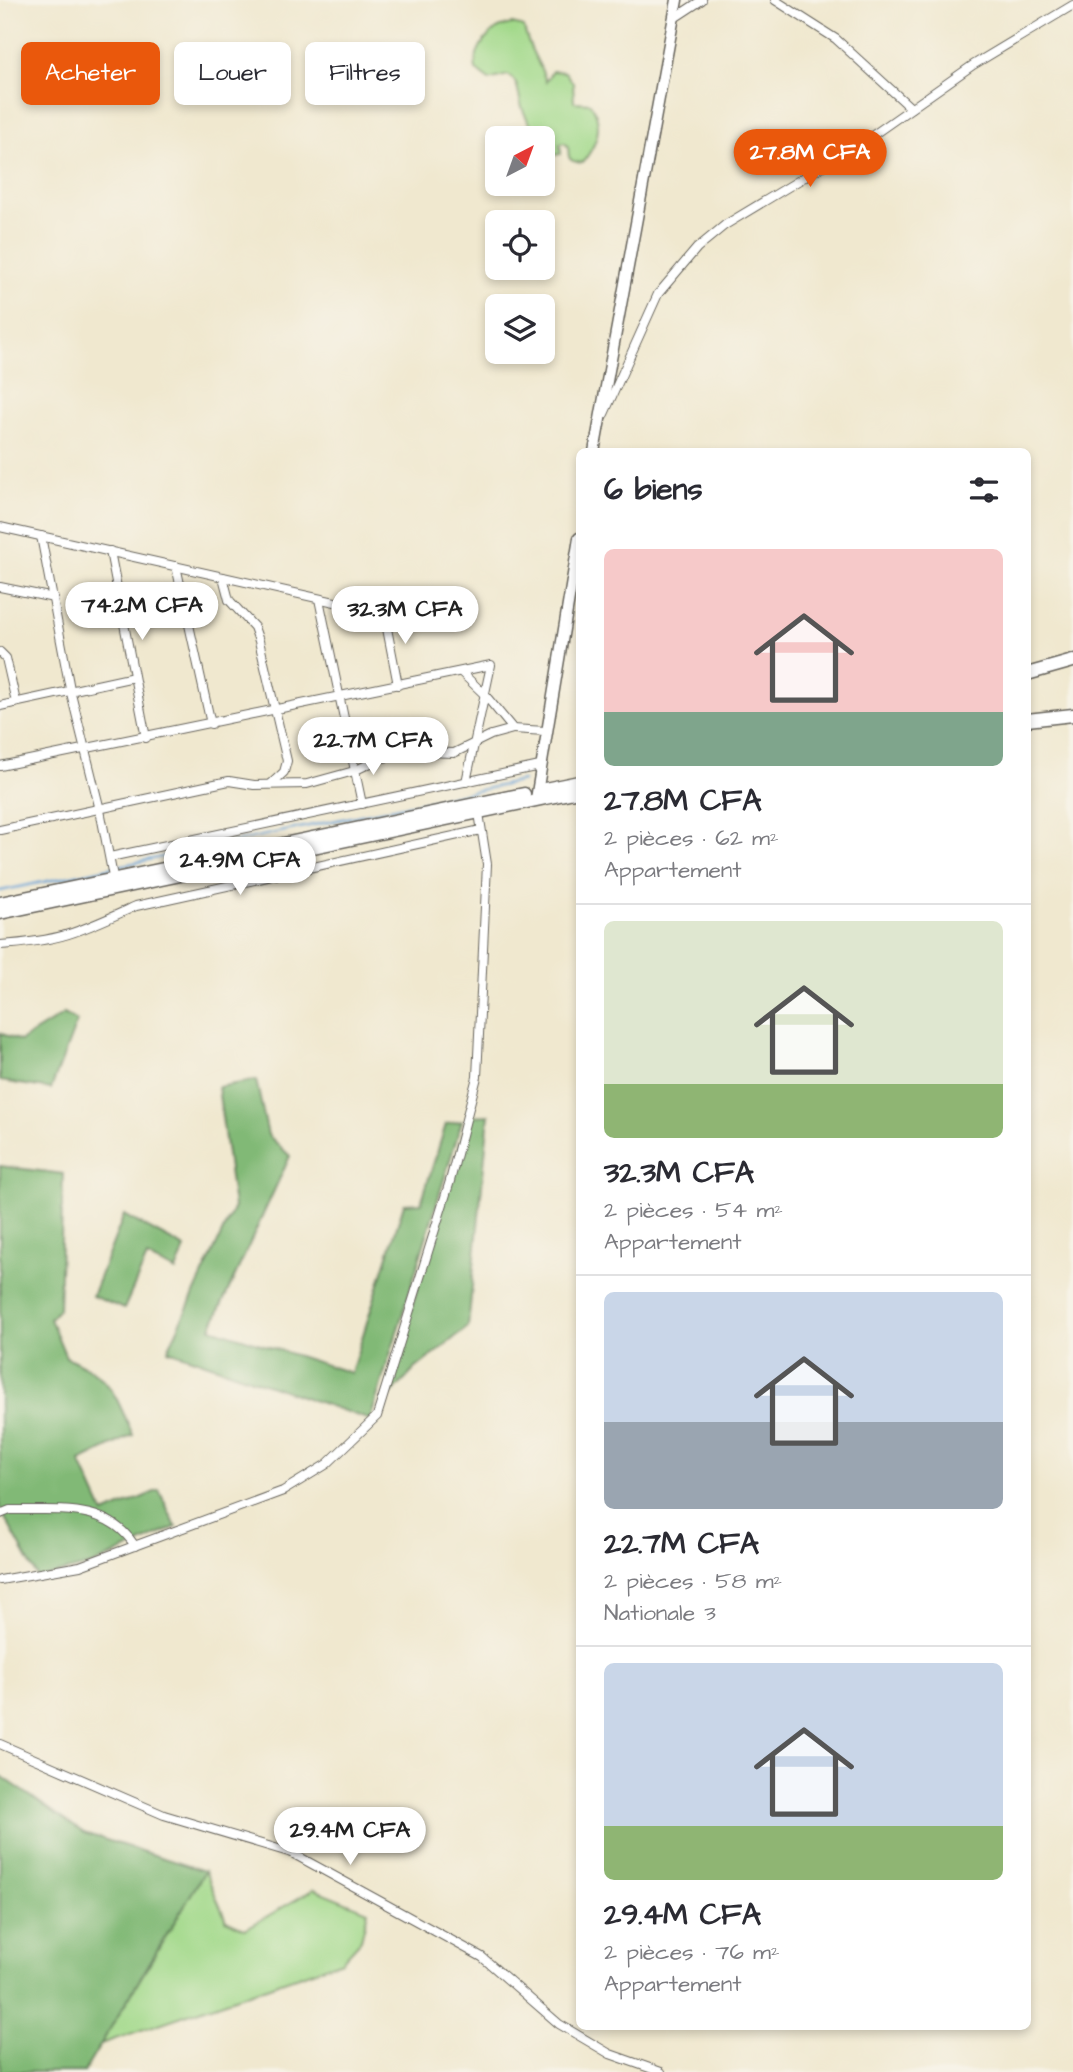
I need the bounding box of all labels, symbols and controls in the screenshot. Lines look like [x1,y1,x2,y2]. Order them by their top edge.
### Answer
chip: Acheter [21,42,160,105]
chip: Louer [174,42,291,105]
chip: Filtres [305,42,425,105]
north arrow [485,126,555,196]
map controls [485,126,555,364]
pin: 27.8M CFA [730,130,890,189]
text: 27.8M CFA [750,136,870,168]
button: locate [485,210,555,280]
button: layers [485,294,555,364]
text: 6 biens [604,469,703,511]
icon: filters [965,471,1003,509]
pin: 74.2M CFA [62,582,222,642]
pin: 32.3M CFA [325,586,485,646]
text: 74.2M CFA [81,589,203,621]
text: 32.3M CFA [348,593,462,625]
icon: home [741,595,867,721]
pin: 22.7M CFA [293,718,453,777]
text: 22.7M CFA [314,724,432,756]
text: 27.8M CFA [604,780,761,822]
text: 2 pièces · 62 m² [604,822,779,854]
pin: 24.9M CFA [160,838,320,897]
text: 24.9M CFA [180,844,300,876]
text: Appartement [604,854,742,886]
icon: home [741,967,867,1093]
text: 32.3M CFA [604,1152,754,1194]
text: 2 pièces · 54 m² [604,1194,783,1226]
text: Appartement [604,1226,742,1258]
icon: home [741,1338,867,1464]
text: 22.7M CFA [604,1523,759,1565]
text: 2 pièces · 58 m² [604,1565,782,1597]
text: Nationale 3 [604,1597,716,1629]
icon: home [741,1709,867,1835]
pin: 29.4M CFA [270,1808,430,1867]
text: 29.4M CFA [290,1814,410,1846]
text: 29.4M CFA [604,1894,761,1936]
text: 2 pièces · 76 m² [604,1936,780,1968]
text: Appartement [604,1968,742,2000]

